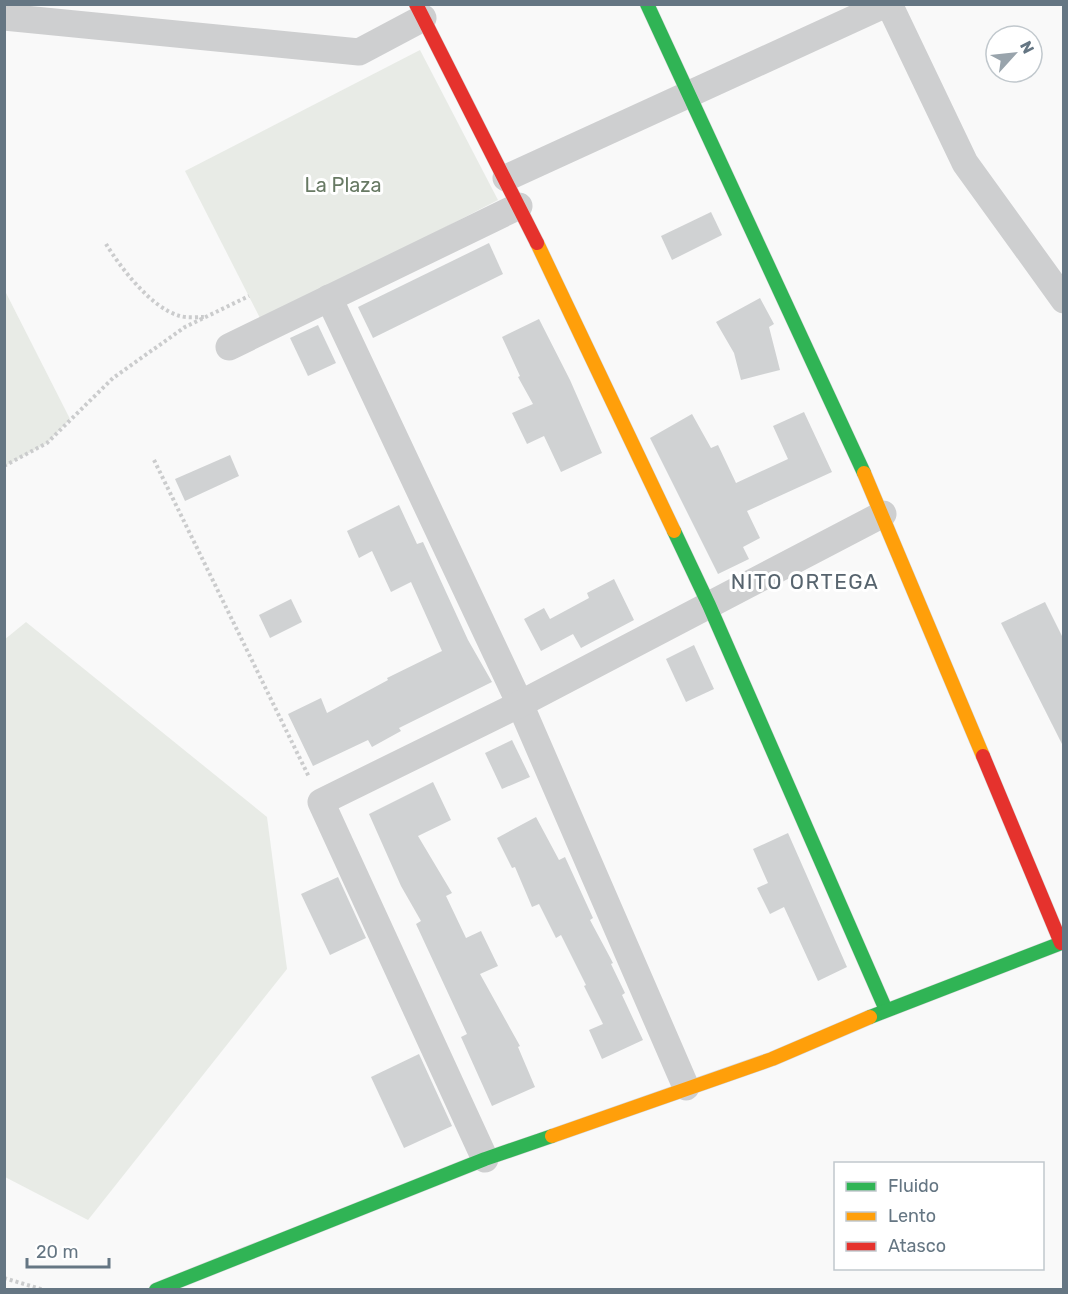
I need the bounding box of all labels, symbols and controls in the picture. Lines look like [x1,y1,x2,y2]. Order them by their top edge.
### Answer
north arrow [984,24,1044,84]
text: N [1016,38,1038,57]
park label: La Plaza [304,173,382,197]
district label: NITO ORTEGA [731,569,879,594]
legend [834,1162,1044,1270]
text: Fluido [888,1175,939,1197]
text: Lento [888,1205,936,1227]
scale bar [27,1231,110,1269]
text: Atasco [888,1235,946,1257]
text: 20 m [36,1241,78,1263]

